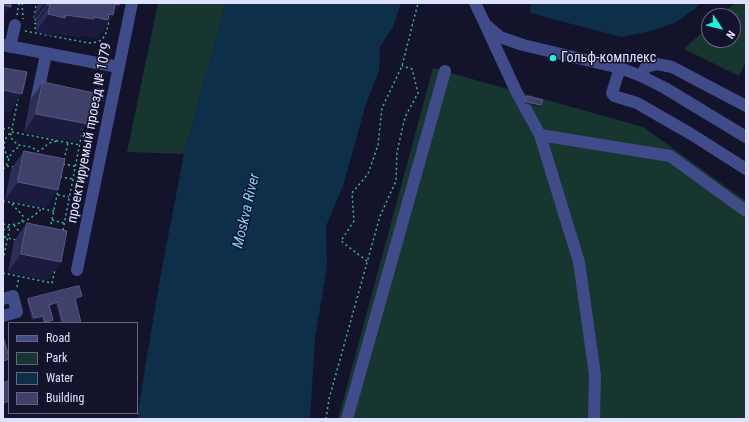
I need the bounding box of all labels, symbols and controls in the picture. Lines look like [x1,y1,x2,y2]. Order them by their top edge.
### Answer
north arrow [701,8,741,48]
text: N [723,28,738,41]
street label: проектируемый проезд № 1079 [64,41,116,225]
place label: Гольф-комплекс [561,50,656,66]
marker: Гольф-комплекс [548,53,558,63]
water label: Moskva River [230,172,264,250]
legend [8,322,138,414]
text: Road [46,331,70,345]
text: Park [46,351,67,365]
text: Water [46,371,74,385]
text: Building [46,391,84,405]

